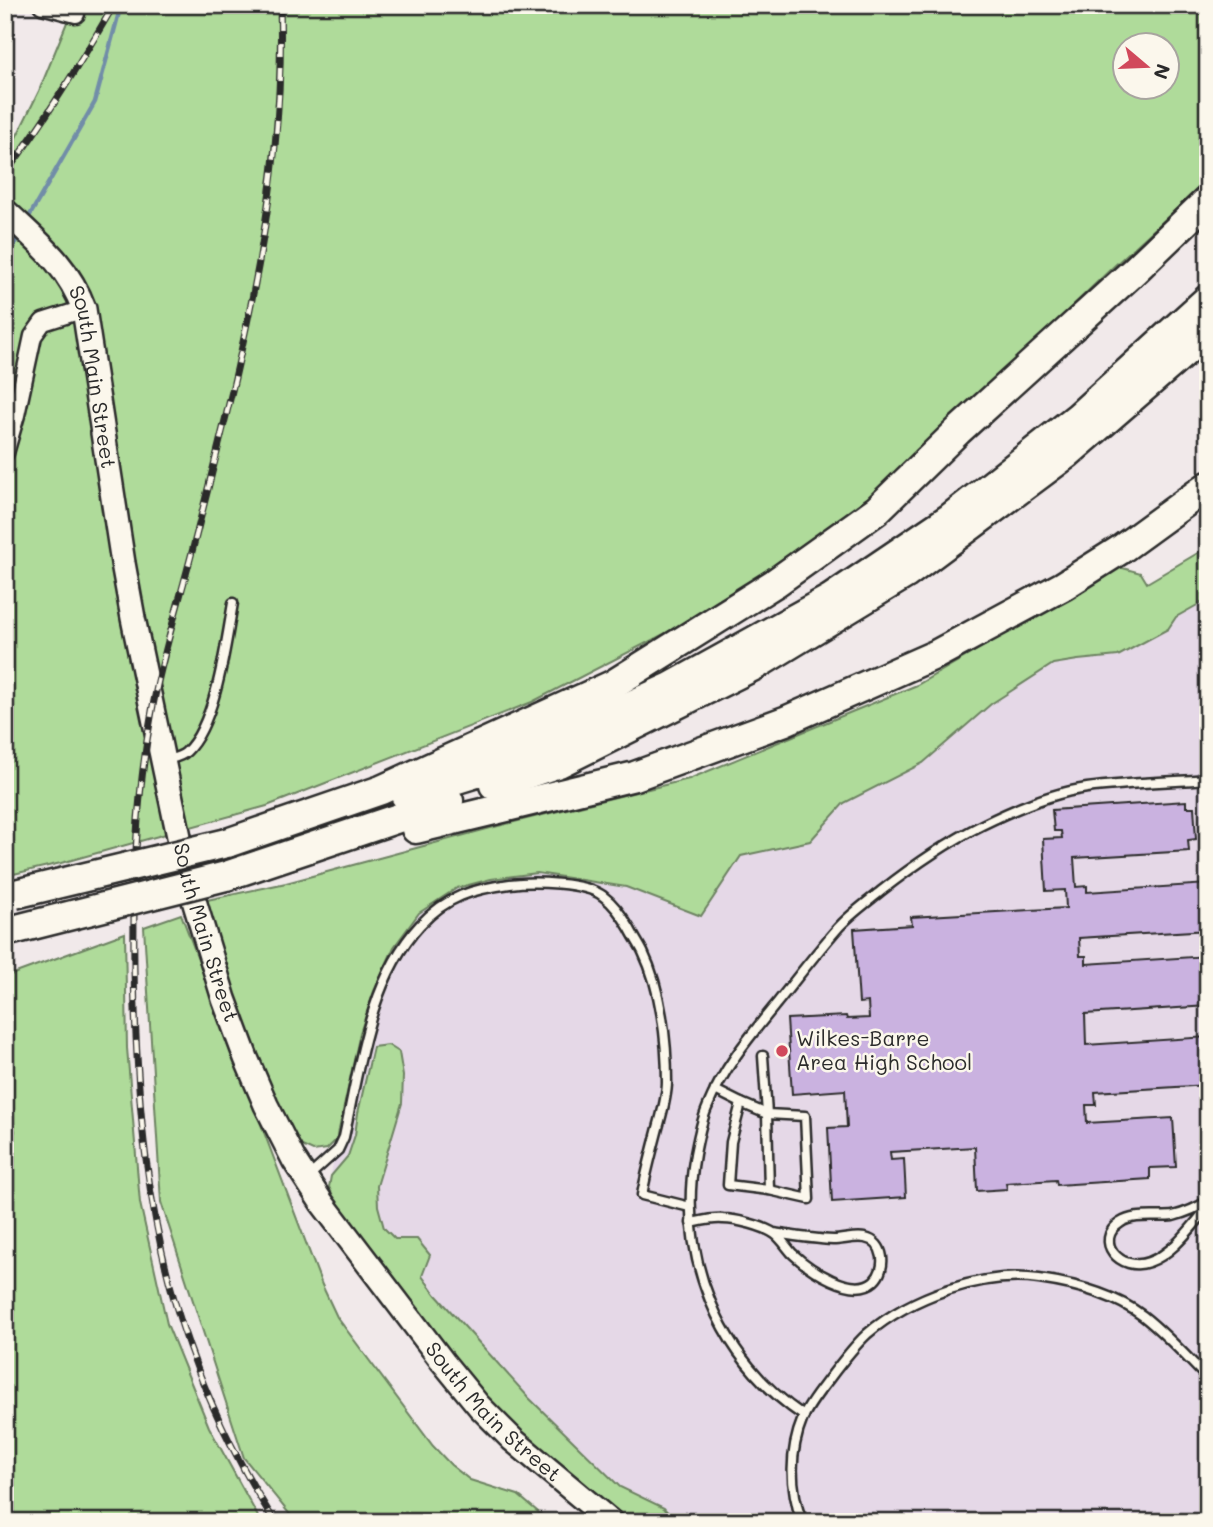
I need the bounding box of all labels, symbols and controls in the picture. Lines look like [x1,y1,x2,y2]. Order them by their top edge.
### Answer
north arrow [1112,32,1182,102]
text: N [1148,61,1177,83]
street label: South Main Street [64,280,123,470]
street label: South Main Street [169,840,246,1025]
place label: Wilkes-Barre Area High School [796,1024,972,1075]
marker: Wilkes-Barre Area High School [774,1043,790,1059]
street label: South Main Street [420,1336,568,1487]

